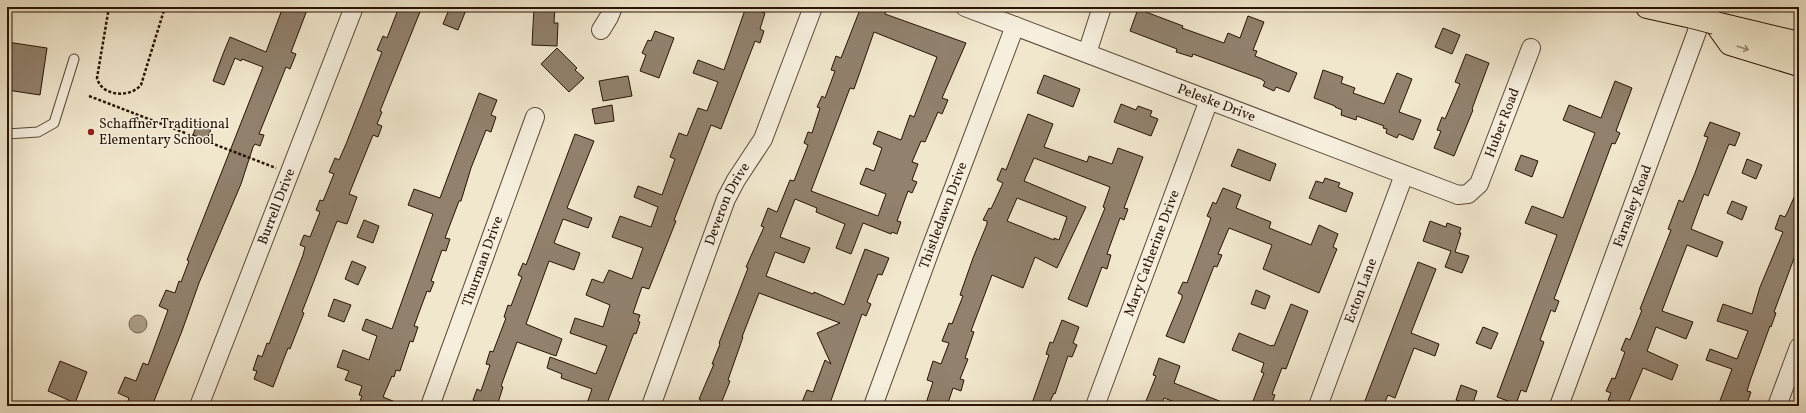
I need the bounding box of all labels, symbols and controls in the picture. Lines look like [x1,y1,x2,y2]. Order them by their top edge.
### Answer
one-way arrow [1736,45,1749,52]
street label: Peleske Drive [1174,79,1259,127]
street label: Huber Road [1480,85,1524,160]
place label: Schaffner Traditional Elementary School [99,115,229,150]
marker: Schaffner Traditional Elementary School [86,127,96,137]
street label: Deveron Drive [700,159,755,248]
street label: Thistledawn Drive [914,159,972,272]
street label: Farnsley Road [1609,162,1657,250]
street label: Burrell Drive [253,165,300,247]
street label: Mary Catherine Drive [1120,187,1184,319]
street label: Thurman Drive [457,213,508,309]
street label: Ecton Lane [1340,255,1382,326]

